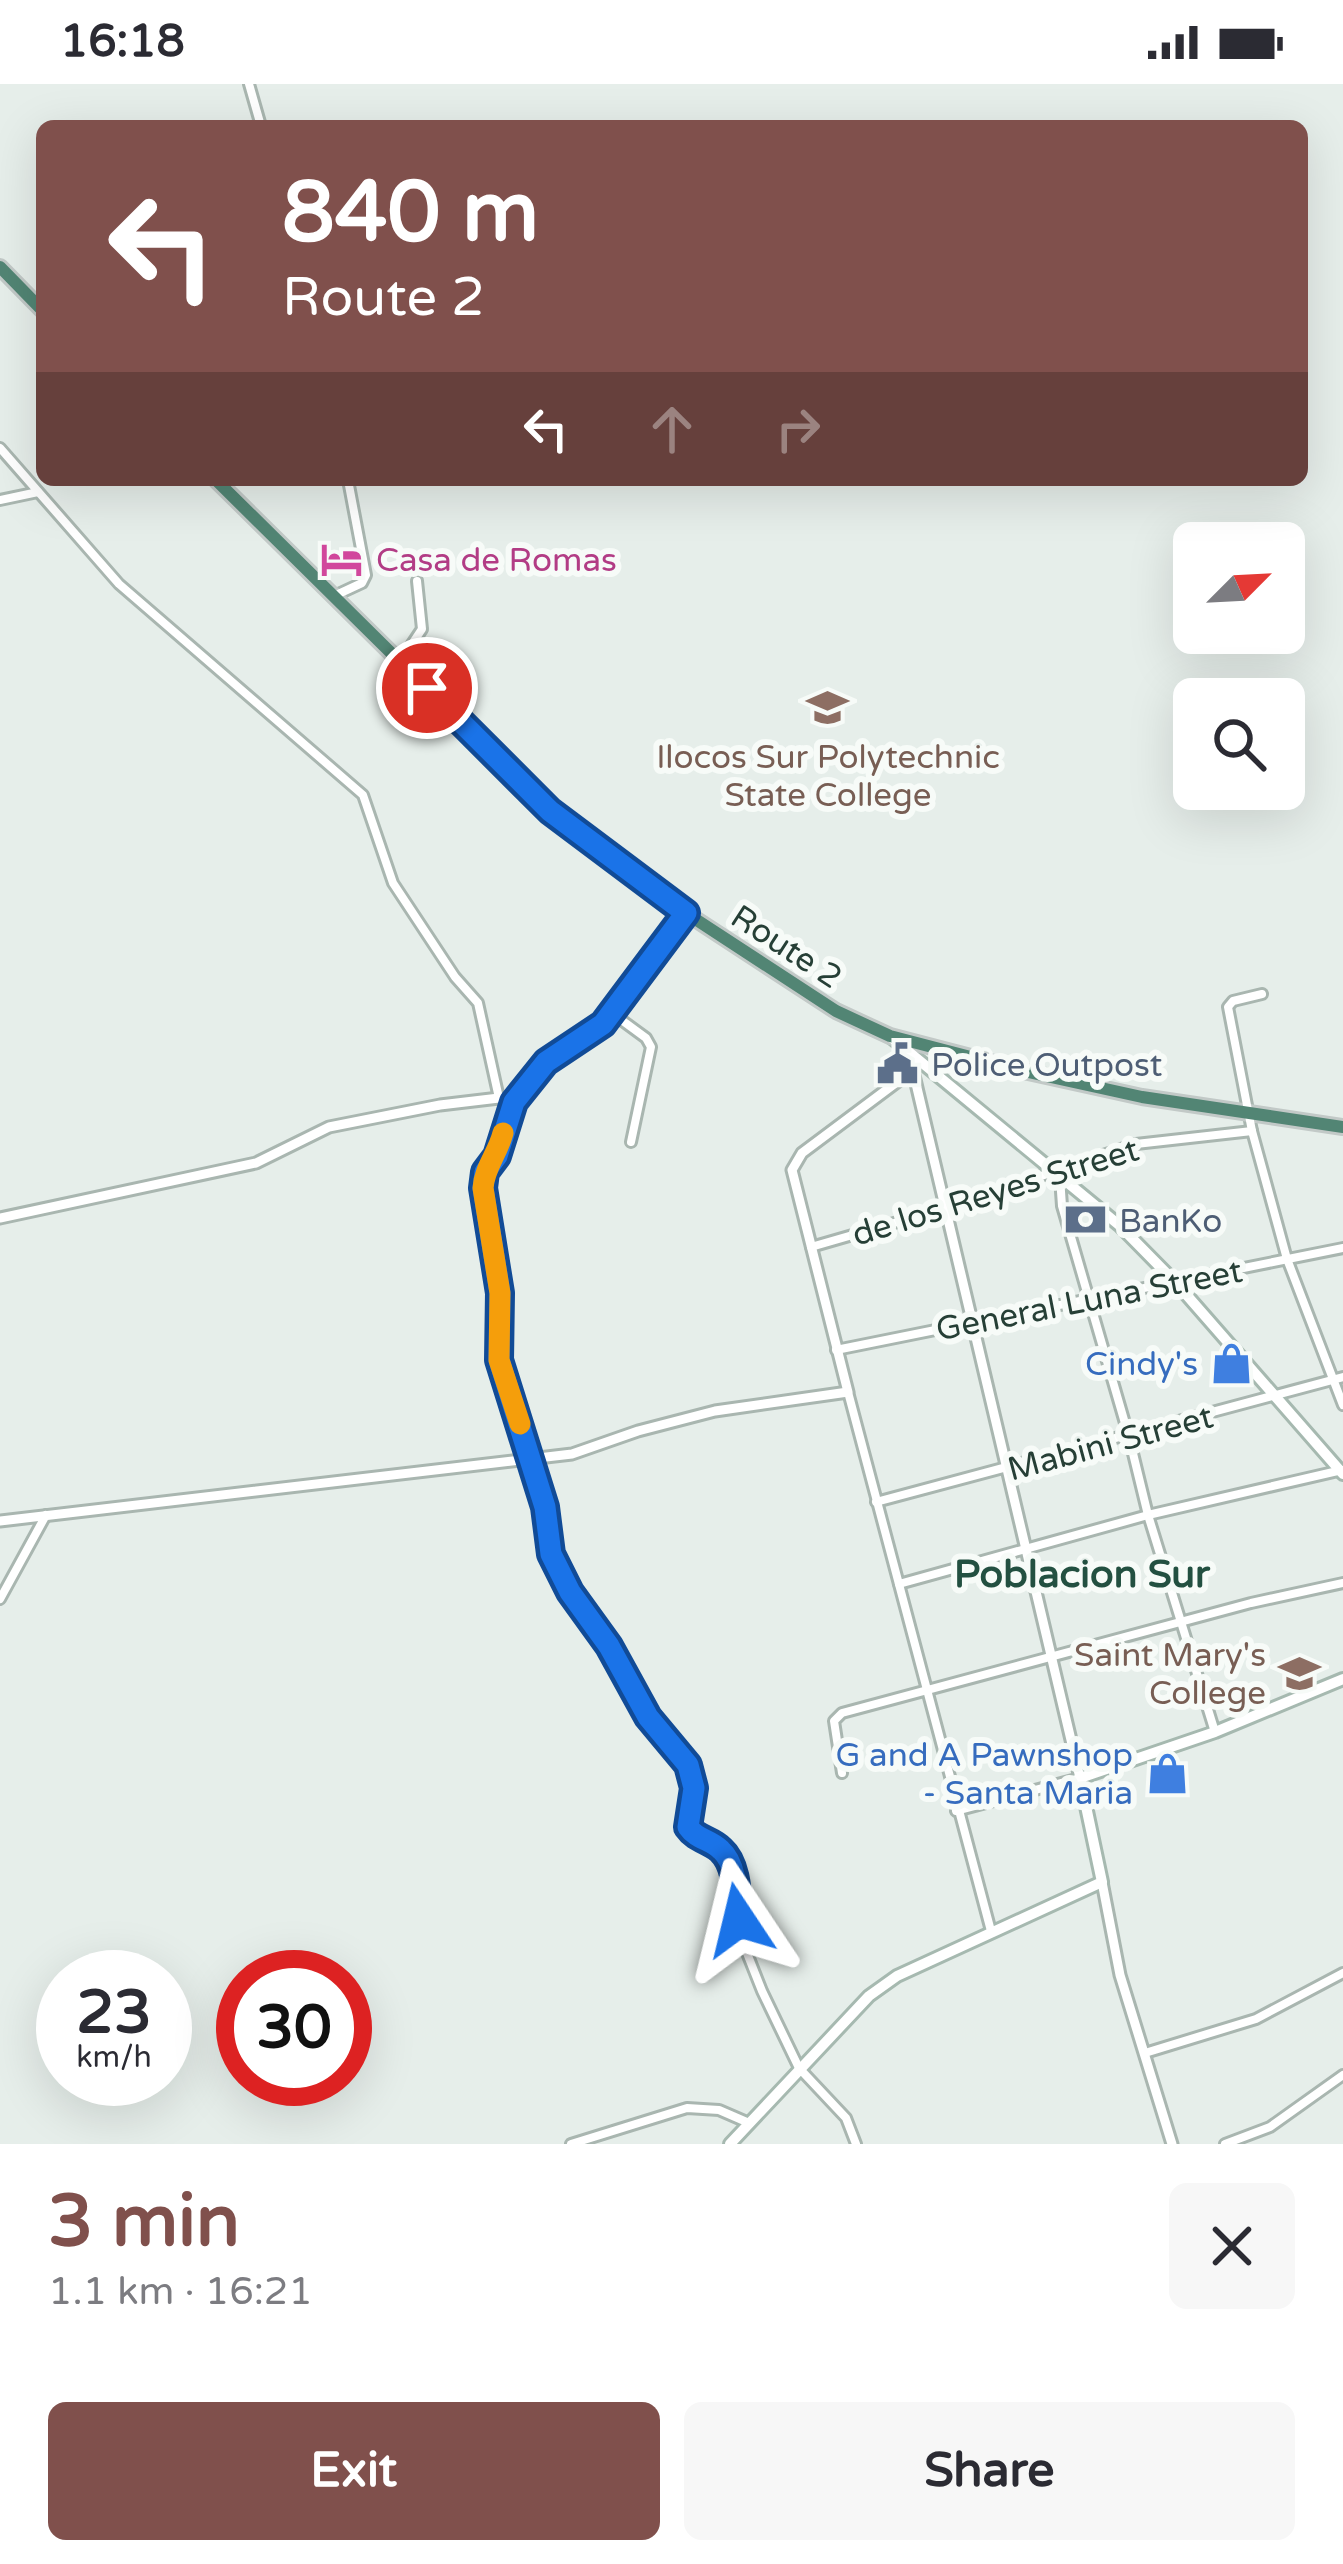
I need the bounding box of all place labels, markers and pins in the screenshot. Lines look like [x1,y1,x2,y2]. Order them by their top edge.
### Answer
hotel icon: Casa de Romas [319,536,365,582]
place label: Casa de Romas [376,541,617,580]
pin [376,637,478,739]
school or university icon: Ilocos Sur Polytechnic State College [805,685,851,731]
place label: Ilocos Sur Polytechnic State College [656,738,1000,815]
public building icon: Police Outpost [874,1041,920,1087]
place label: Police Outpost [931,1046,1162,1085]
bank icon: BanKo [1062,1197,1108,1243]
place label: BanKo [1119,1202,1222,1241]
shop icon: Cindy's [1209,1340,1255,1386]
place label: Cindy's [1085,1345,1198,1384]
place label: Saint Mary's College [1074,1636,1266,1713]
school or university icon: Saint Mary's College [1277,1650,1323,1696]
place label: G and A Pawnshop - Santa Maria [836,1736,1133,1813]
shop icon: G and A Pawnshop - Santa Maria [1144,1750,1190,1796]

